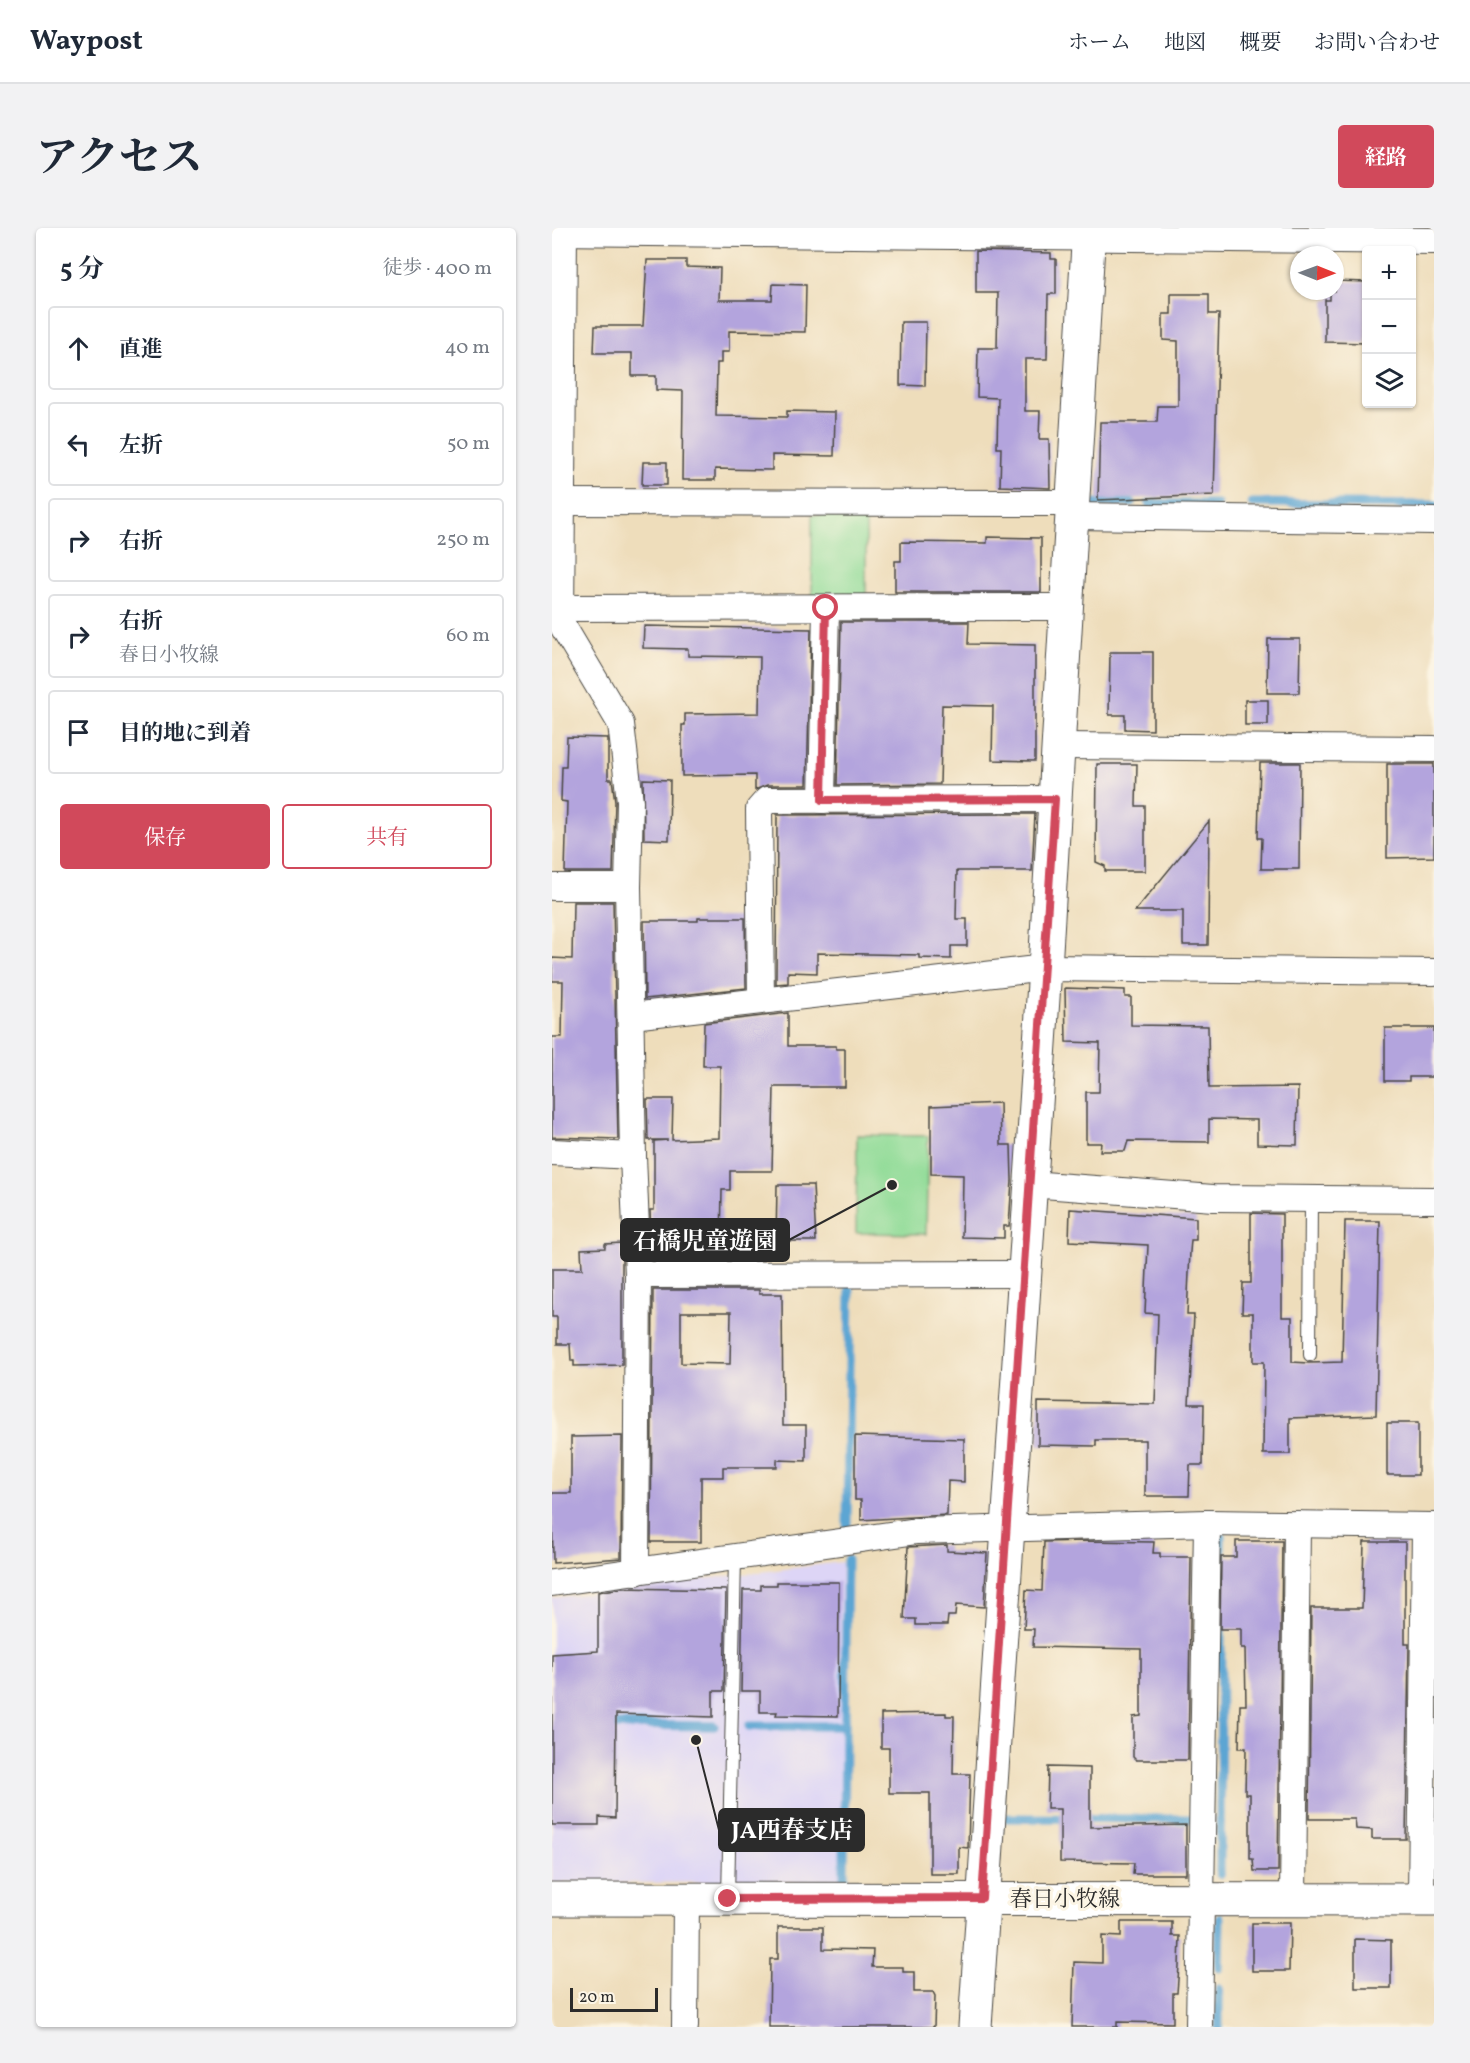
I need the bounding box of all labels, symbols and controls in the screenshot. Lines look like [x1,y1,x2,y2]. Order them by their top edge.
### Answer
text: Waypost [30,22,143,61]
text: ホーム [1068,29,1131,58]
text: 地図 [1164,29,1206,58]
text: 概要 [1239,29,1281,58]
text: お問い合わせ [1314,29,1440,58]
button: 経路 [1338,125,1434,188]
text: アクセス [36,131,203,190]
north arrow [1290,246,1344,300]
map controls [1362,246,1416,408]
button: + [1362,246,1416,300]
text: 5 分 [60,252,104,288]
text: 徒歩 · 400 m [382,255,492,283]
button: − [1362,300,1416,354]
icon: ahead [62,332,95,365]
text: 40 m [445,334,490,362]
text: 直進 [119,335,163,366]
button: layers [1362,354,1416,408]
icon: left [62,428,95,461]
text: 50 m [447,430,490,458]
text: 左折 [119,431,163,462]
icon: right [62,524,95,557]
text: 250 m [436,526,490,554]
text: 右折 [119,527,163,558]
route start [812,594,838,620]
text: 右折 [119,607,163,638]
icon: right [62,620,95,653]
text: 60 m [446,622,490,650]
text: 春日小牧線 [119,642,219,670]
icon: arrive [62,716,95,749]
text: 目的地に到着 [119,719,251,750]
button: 保存 [60,804,270,869]
button: 共有 [282,804,492,869]
callout: 石橋児童遊園 [621,1219,789,1261]
text: 石橋児童遊園 [633,1226,777,1260]
callout: JA西春支店 [719,1809,864,1851]
text: JA西春支店 [730,1815,853,1849]
route end [714,1885,740,1911]
street label: 春日小牧線 [1010,1885,1120,1916]
scale bar [570,1985,658,2012]
text: 20 m [579,1987,614,2009]

